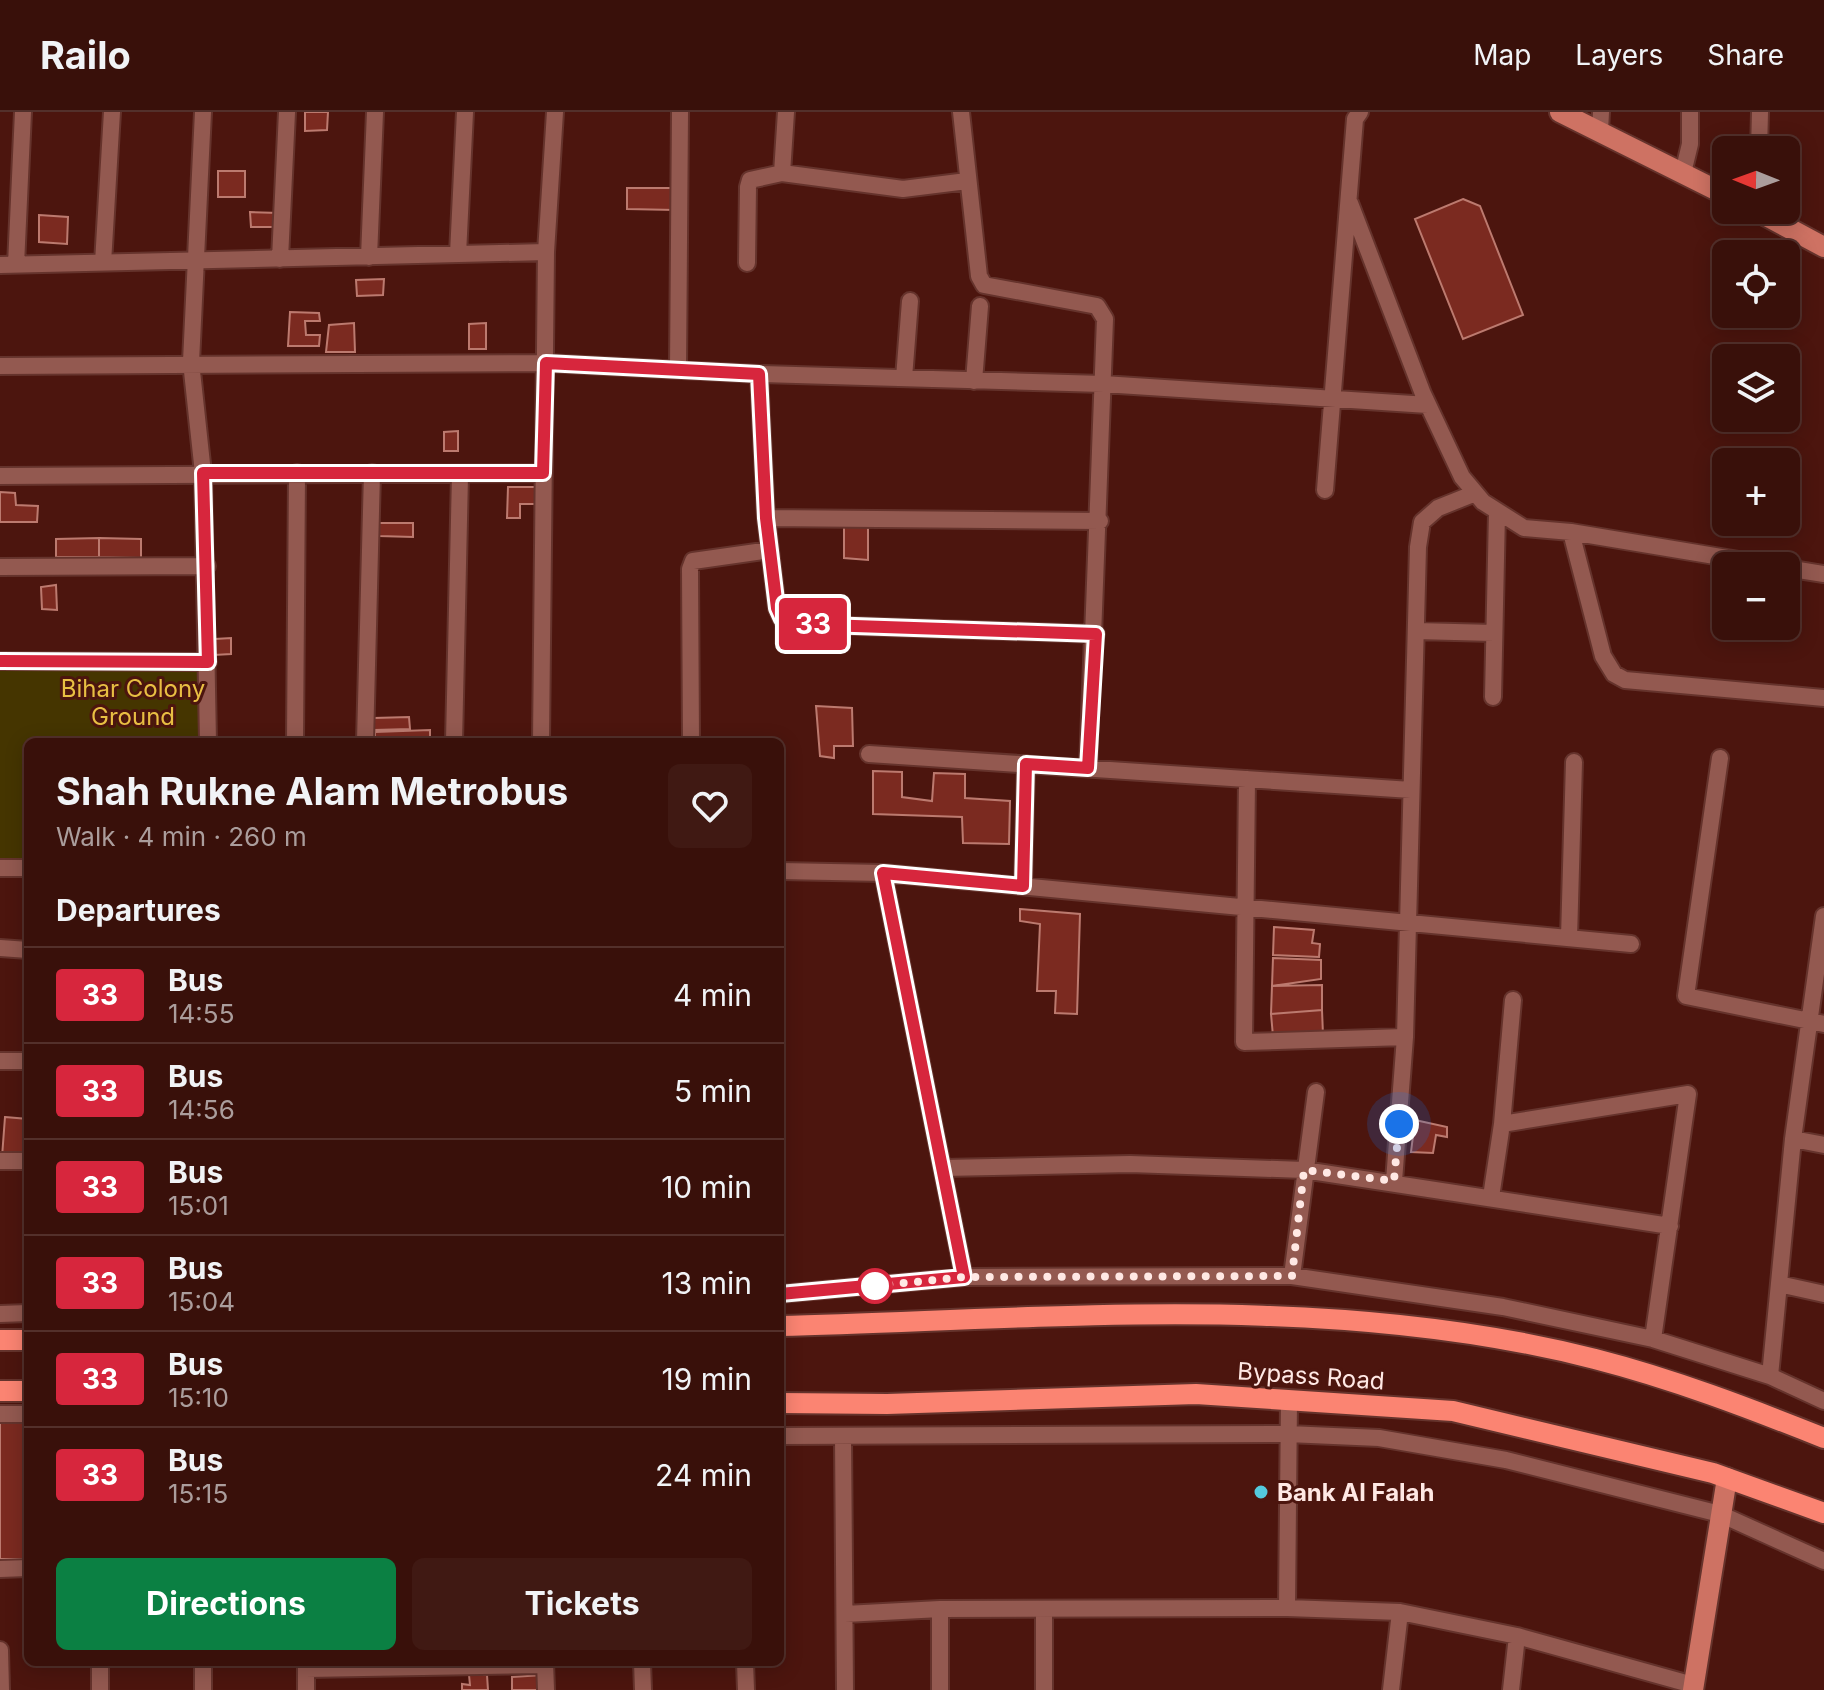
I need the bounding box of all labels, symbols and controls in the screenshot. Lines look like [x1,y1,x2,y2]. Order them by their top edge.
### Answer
text: Railo [40,32,131,78]
text: Map [1473,38,1531,72]
text: Layers [1575,38,1663,72]
text: Share [1707,38,1784,72]
north arrow [1712,136,1800,224]
map controls [1712,136,1800,640]
button: locate [1712,240,1800,328]
button: layers [1712,344,1800,432]
button: + [1712,448,1800,536]
button: − [1712,552,1800,640]
line badge: 33 [777,598,849,650]
text: 33 [795,607,831,641]
park label: Bihar Colony Ground [61,674,205,731]
button: heart [668,764,752,848]
text: Shah Rukne Alam Metrobus [56,768,568,814]
text: Walk · 4 min · 260 m [56,821,307,852]
text: Departures [56,892,221,928]
text: Bus [168,962,223,998]
text: 4 min [673,977,752,1013]
text: 33 [82,978,118,1012]
text: 14:55 [168,998,234,1029]
text: Bus [168,1058,223,1094]
text: 5 min [674,1073,752,1109]
text: 33 [82,1074,118,1108]
text: 14:56 [168,1094,235,1125]
your location [1379,1104,1419,1144]
text: Bus [168,1154,223,1190]
text: 10 min [661,1169,752,1205]
text: 33 [82,1170,118,1204]
text: 15:01 [168,1190,229,1221]
text: Bus [168,1250,223,1286]
text: 13 min [662,1265,752,1301]
text: 33 [82,1266,118,1300]
unlabelled marker [858,1269,892,1303]
text: 15:04 [168,1286,235,1317]
text: Bus [168,1346,223,1382]
street label: Bypass Road [1236,1356,1386,1396]
text: 19 min [661,1361,752,1397]
text: 33 [82,1362,118,1396]
text: 15:10 [168,1382,229,1413]
text: Bus [168,1442,223,1478]
text: 24 min [655,1457,752,1493]
text: 33 [82,1458,118,1492]
text: 15:15 [168,1478,228,1509]
place label: Bank Al Falah [1277,1478,1434,1507]
marker: Bank Al Falah [1252,1483,1270,1501]
button: Directions [56,1558,396,1650]
button: Tickets [412,1558,752,1650]

